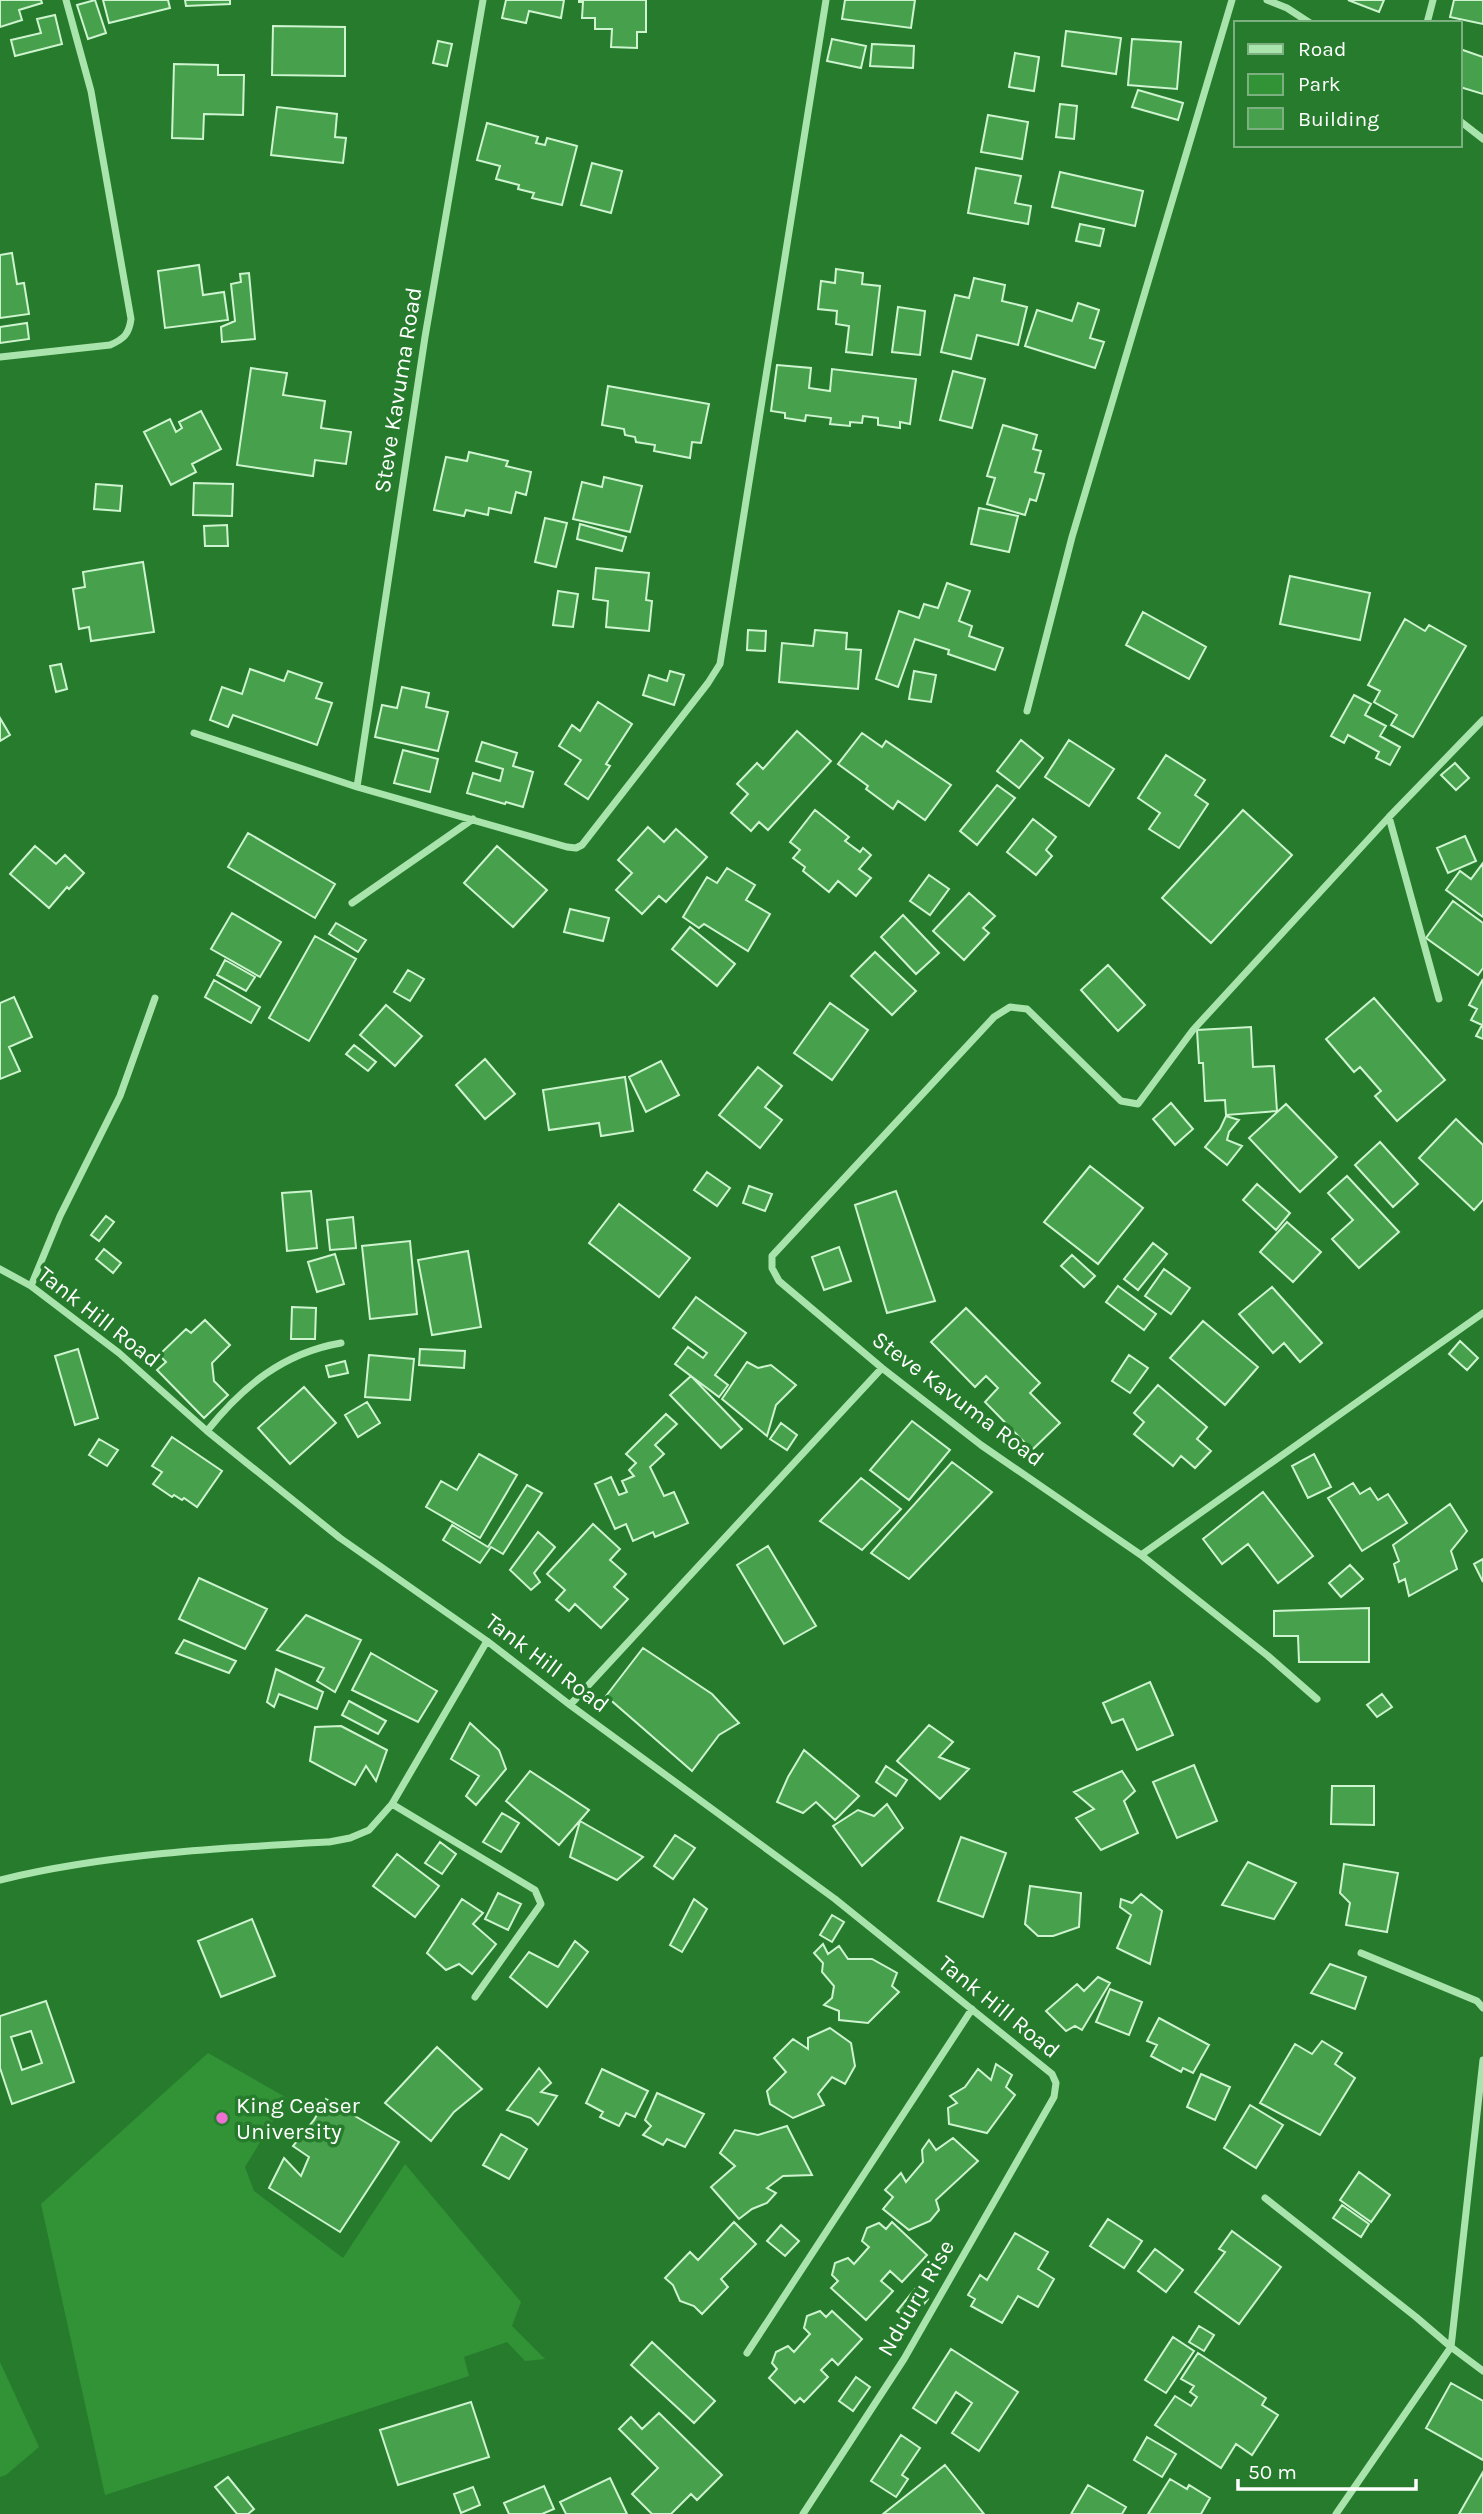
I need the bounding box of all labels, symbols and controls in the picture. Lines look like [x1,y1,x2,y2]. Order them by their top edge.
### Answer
legend [1234,21,1462,147]
text: Road [1298,37,1346,61]
text: Park [1298,72,1341,96]
text: Building [1298,107,1379,131]
street label: Steve Kavuma Road [368,285,428,495]
street label: Tank Hill Road [32,1261,166,1373]
street label: Steve Kavuma Road [867,1326,1049,1472]
street label: Tank Hill Road [480,1608,614,1718]
street label: Tank Hill Road [933,1950,1065,2064]
place label: King Ceaser University [236,2092,361,2145]
marker: King Ceaser University [214,2110,230,2126]
street label: Nduuru Rise [872,2235,960,2361]
scale bar [1238,2448,1416,2492]
text: 50 m [1248,2460,1297,2484]

